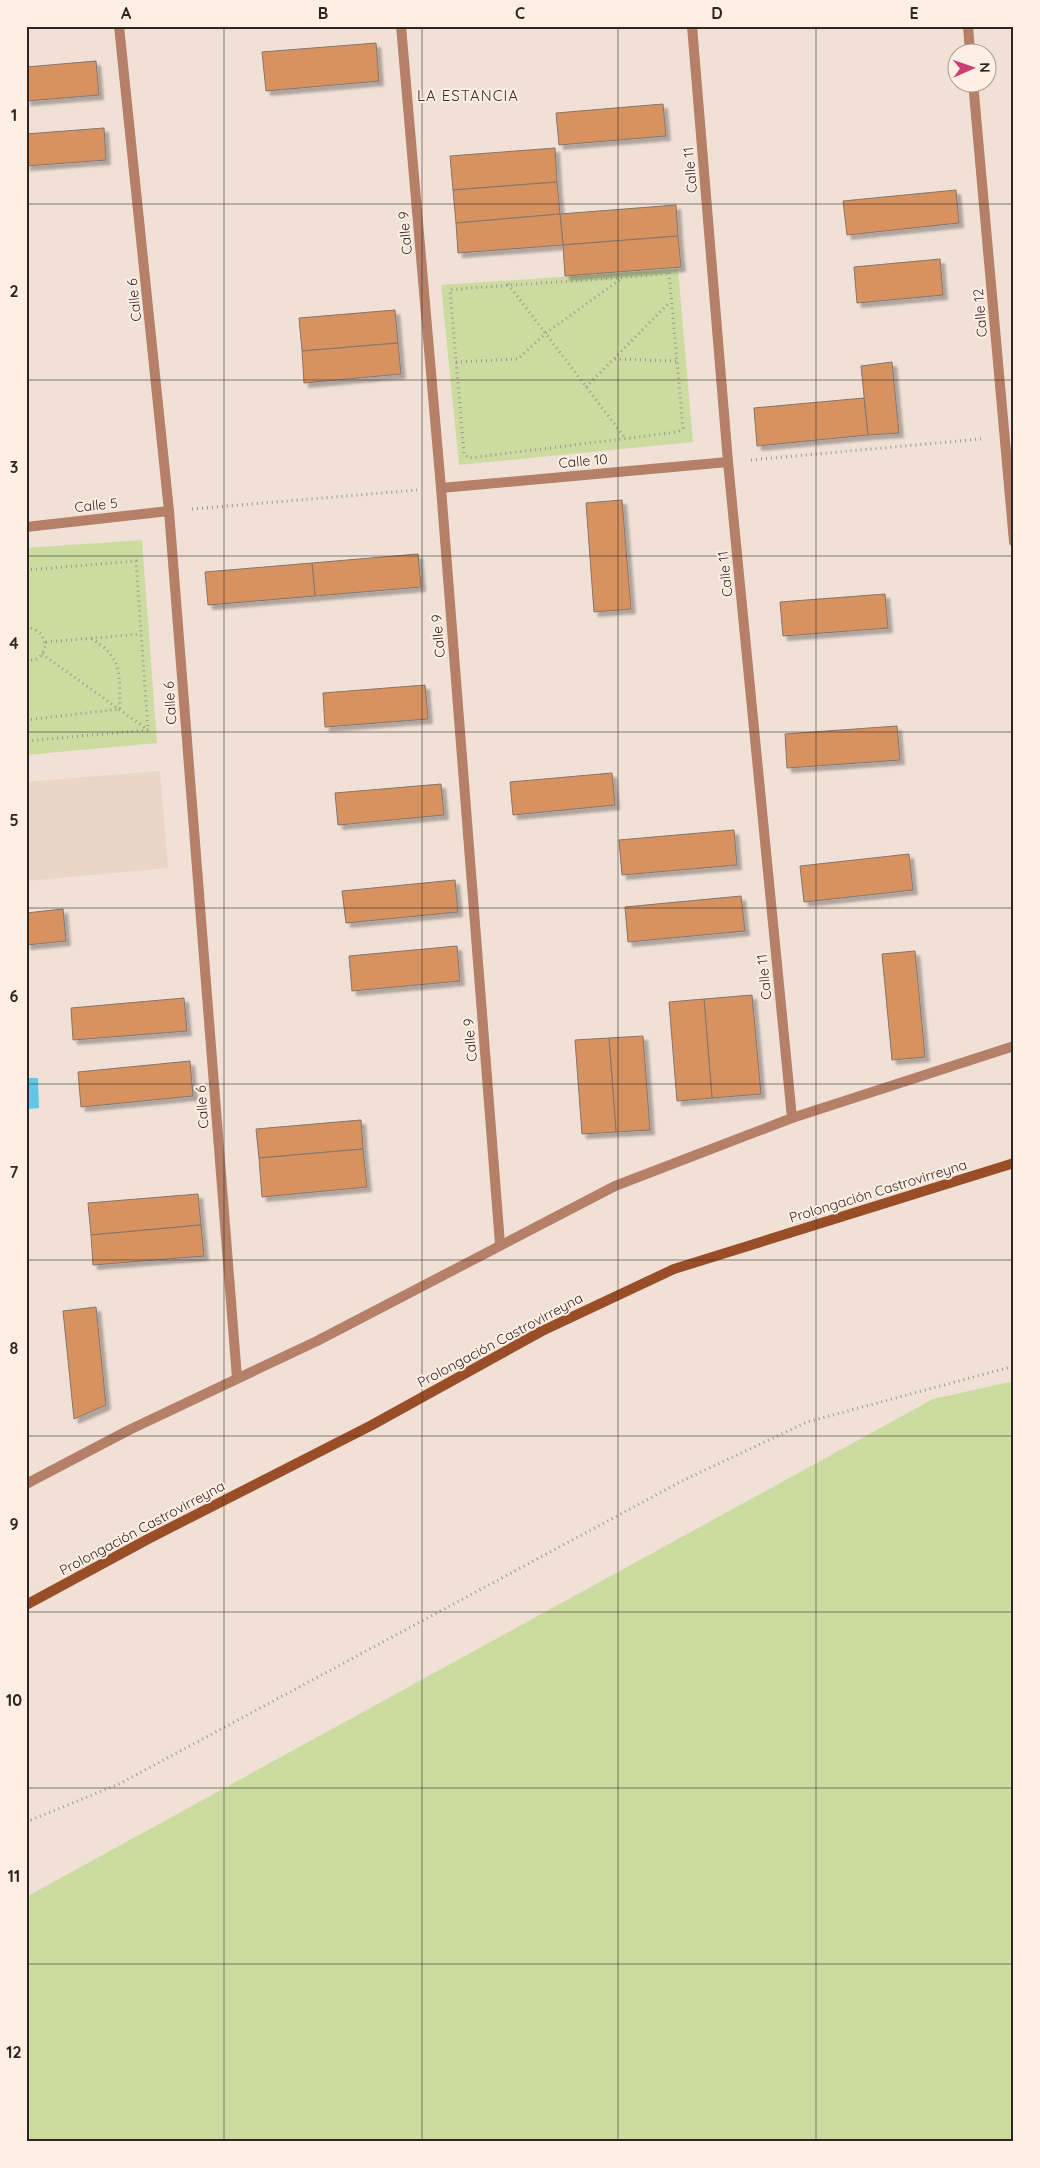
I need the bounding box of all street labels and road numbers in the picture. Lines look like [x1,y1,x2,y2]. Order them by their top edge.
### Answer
street label: Calle 11 [679,146,701,194]
street label: Calle 9 [394,210,416,255]
street label: Calle 6 [123,277,145,322]
street label: Calle 12 [969,288,991,338]
street label: Calle 10 [558,450,608,472]
street label: Calle 5 [74,494,118,516]
street label: Calle 11 [714,550,736,598]
street label: Calle 9 [427,613,449,658]
street label: Calle 6 [159,680,180,725]
street label: Calle 11 [753,953,775,1001]
street label: Calle 9 [459,1017,481,1062]
street label: Calle 6 [191,1084,212,1129]
street label: Prolongación Castrovirreyna [787,1155,969,1227]
street label: Prolongación Castrovirreyna [414,1289,586,1391]
street label: Prolongación Castrovirreyna [56,1477,228,1579]

